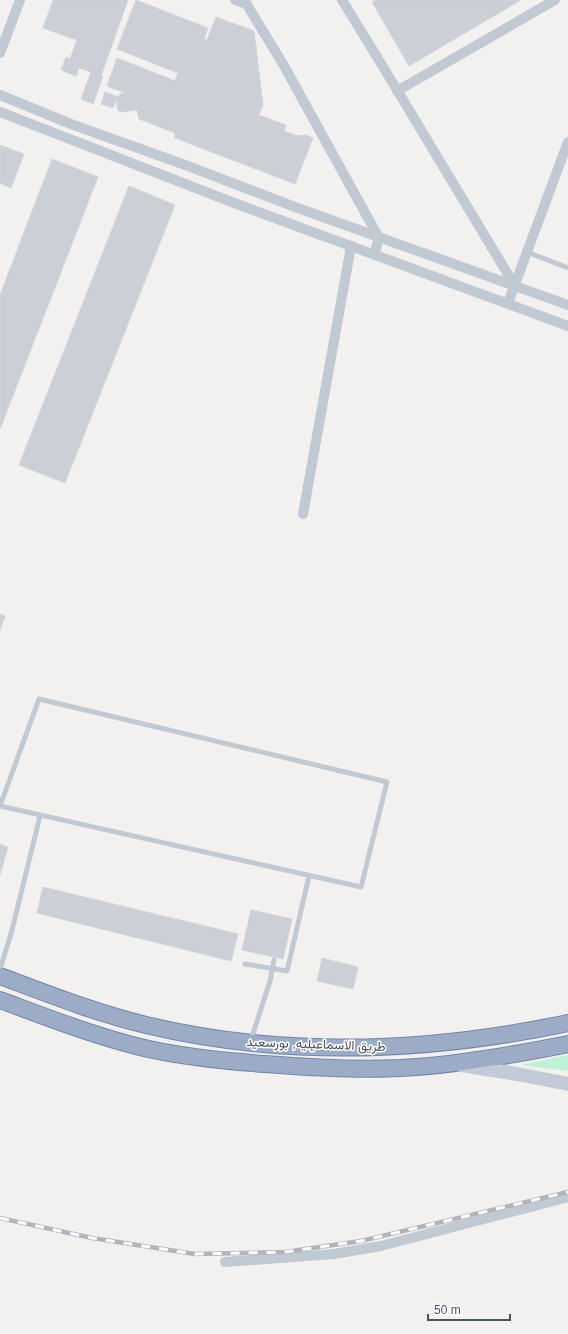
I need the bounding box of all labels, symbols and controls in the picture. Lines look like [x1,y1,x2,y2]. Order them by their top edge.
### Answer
street label: طريق الاسماعيليه, بورسعيد [246,1034,386,1055]
scale bar [428,1296,510,1322]
text: 50 m [434,1303,461,1317]

